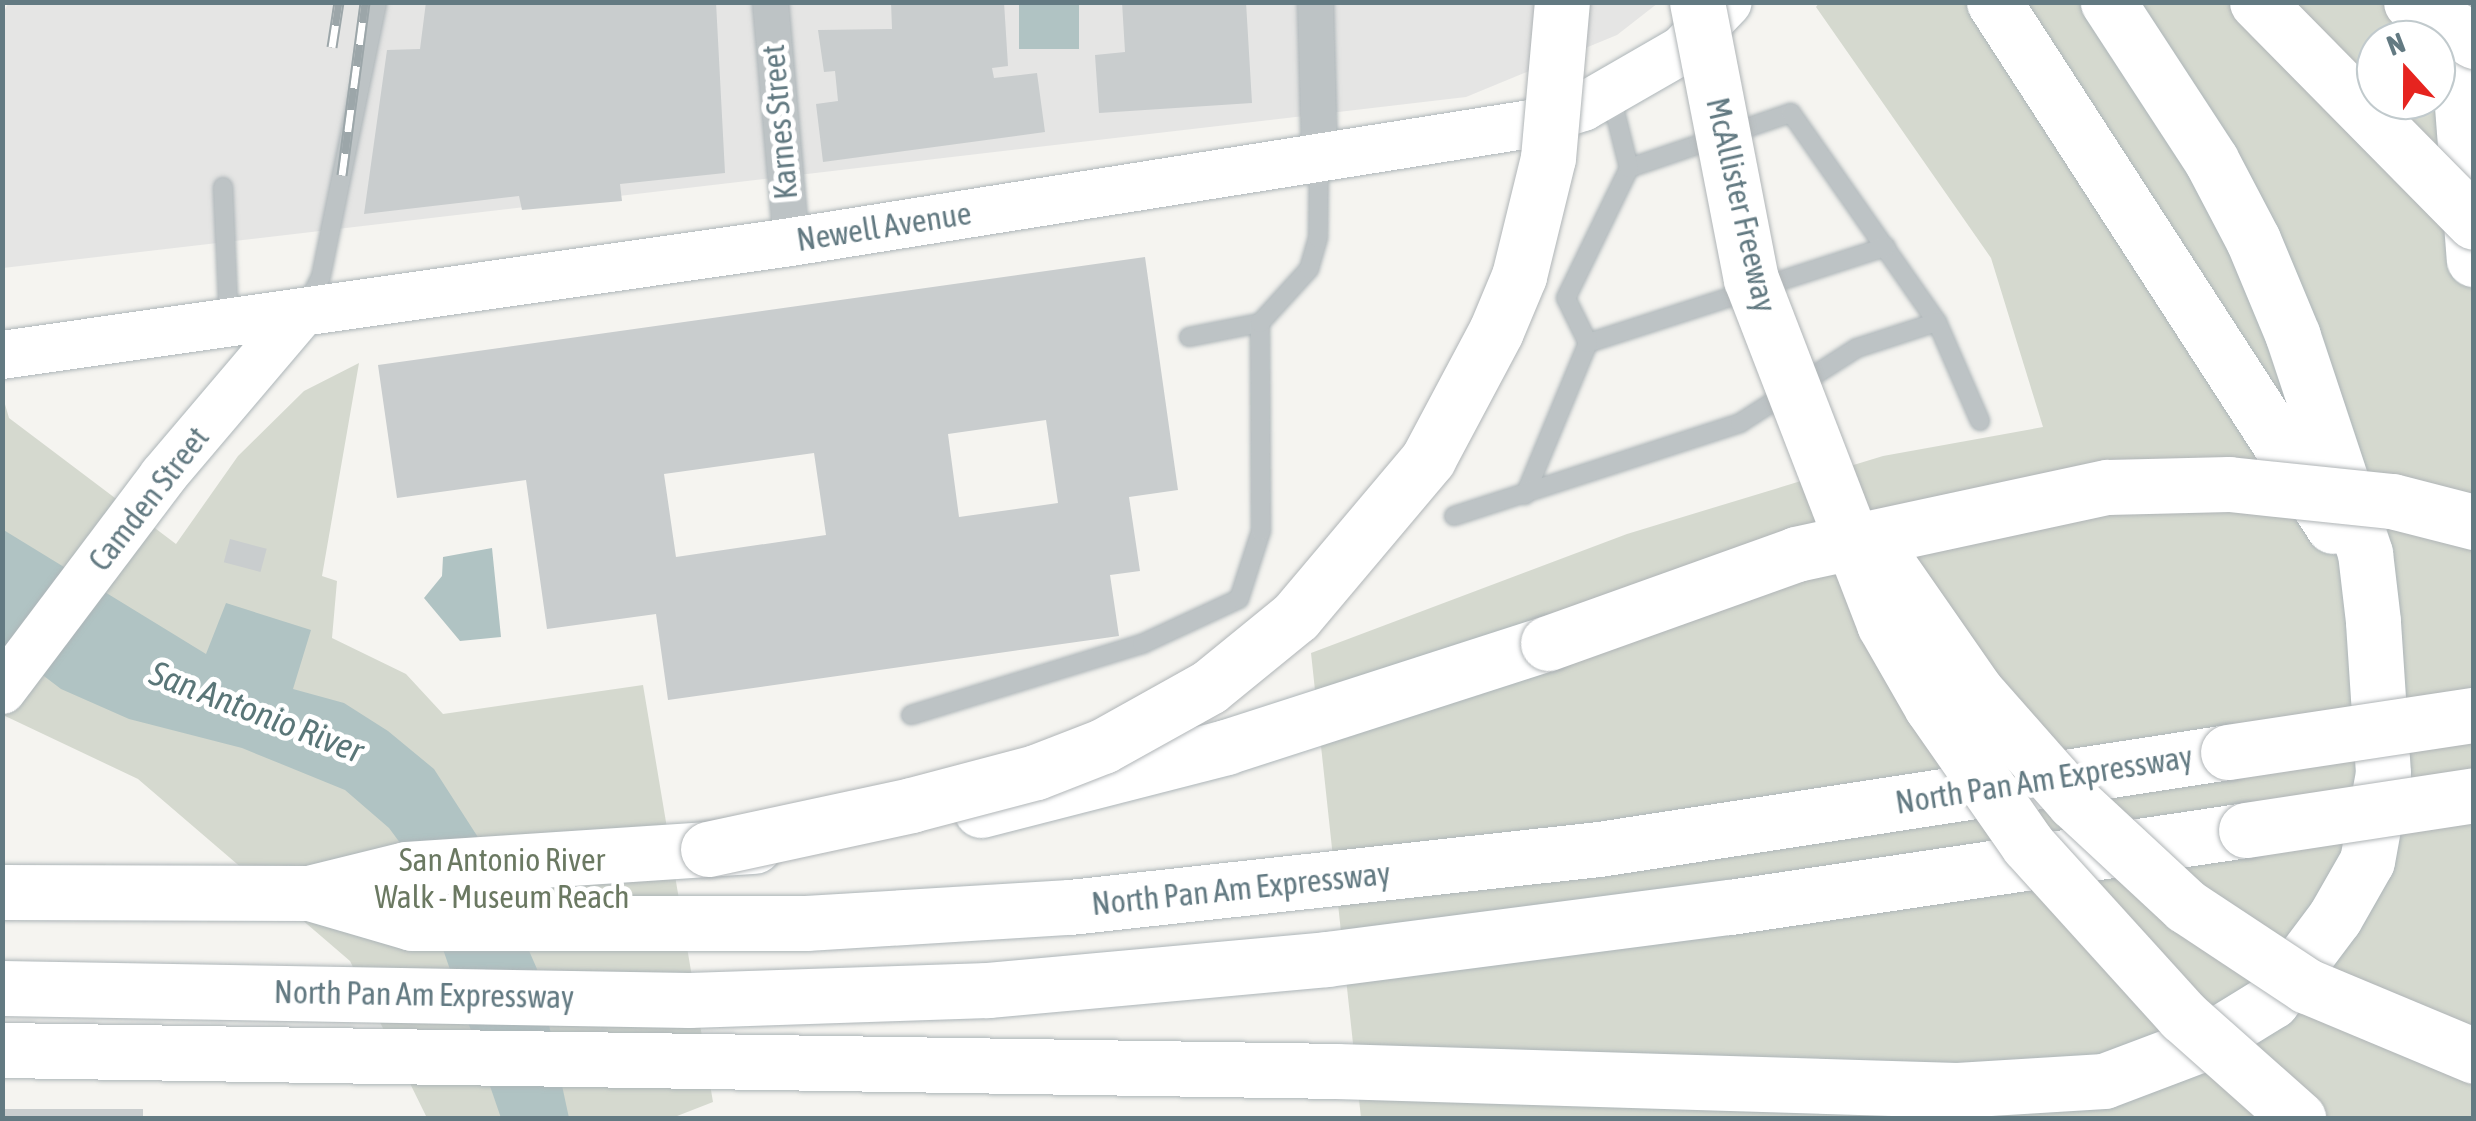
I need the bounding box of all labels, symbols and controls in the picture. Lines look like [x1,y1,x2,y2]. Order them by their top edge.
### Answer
north arrow [2356,20,2456,120]
text: N [2383,26,2409,62]
street label: Karnes Street [754,43,806,201]
street label: McAllister Freeway [1698,94,1784,316]
street label: Newell Avenue [794,194,974,260]
street label: Camden Street [81,419,217,579]
water label: San Antonio River [144,651,370,771]
street label: North Pan Am Expressway [1893,738,2195,822]
park label: San Antonio River Walk - Museum Reach [375,842,629,917]
street label: North Pan Am Expressway [1090,854,1392,924]
street label: North Pan Am Expressway [274,973,574,1017]

